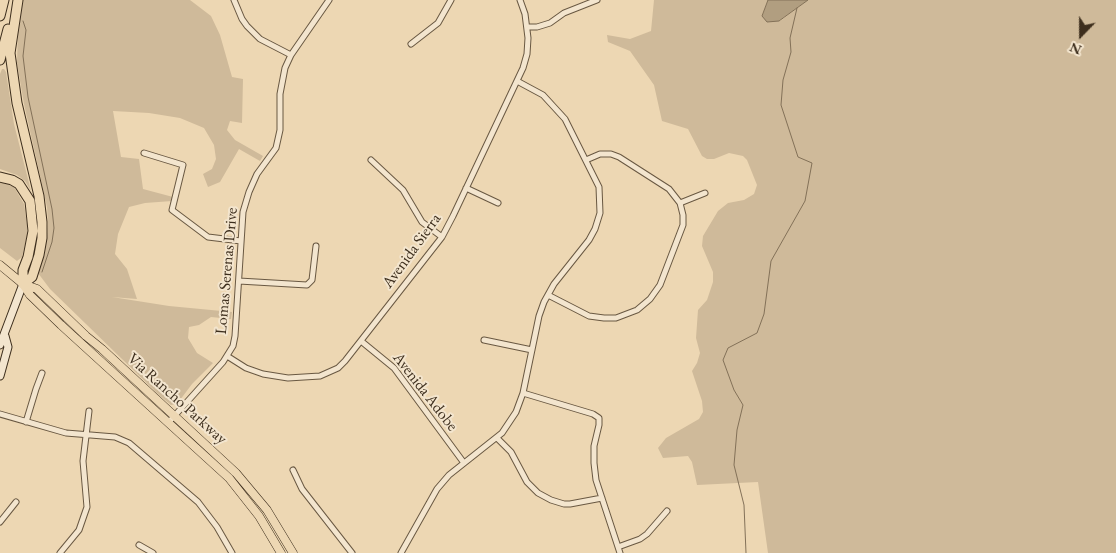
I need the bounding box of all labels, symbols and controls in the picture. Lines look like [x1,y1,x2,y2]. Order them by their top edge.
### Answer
north arrow [1056,10,1106,60]
text: N [1067,38,1084,59]
street label: Lomas Serenas Drive [212,207,242,335]
street label: Avenida Sierra [379,210,445,292]
street label: Via Rancho Parkway [123,349,231,449]
street label: Avenida Adobe [388,349,462,435]

